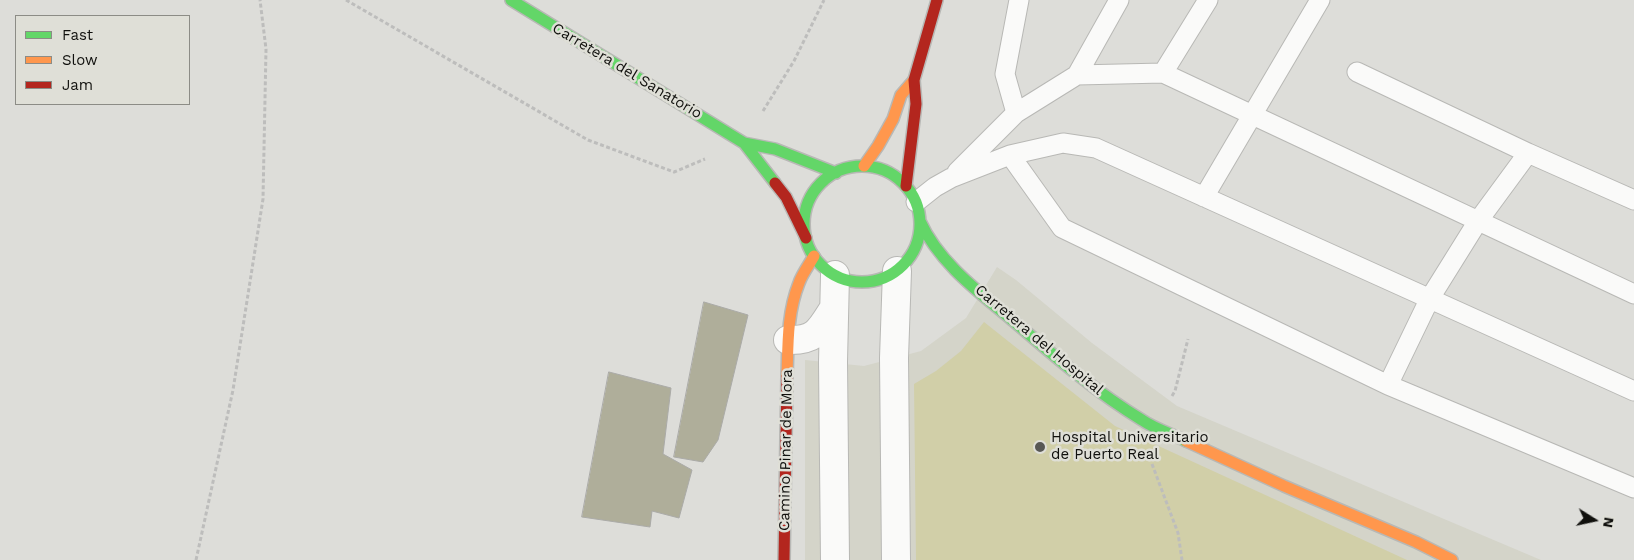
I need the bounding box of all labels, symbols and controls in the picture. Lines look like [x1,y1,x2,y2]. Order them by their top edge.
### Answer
legend [15,15,190,105]
street label: Carretera del Sanatorio [549,19,705,123]
text: Fast [62,26,93,44]
text: Slow [62,51,98,69]
text: Jam [62,76,93,94]
street label: Carretera del Hospital [971,281,1107,399]
street label: Camino Pinar de Mora [776,369,796,531]
place label: Hospital Universitario de Puerto Real [1051,429,1209,464]
marker: Hospital Universitario de Puerto Real [1033,440,1047,454]
north arrow [1569,495,1619,545]
text: N [1600,516,1618,529]

